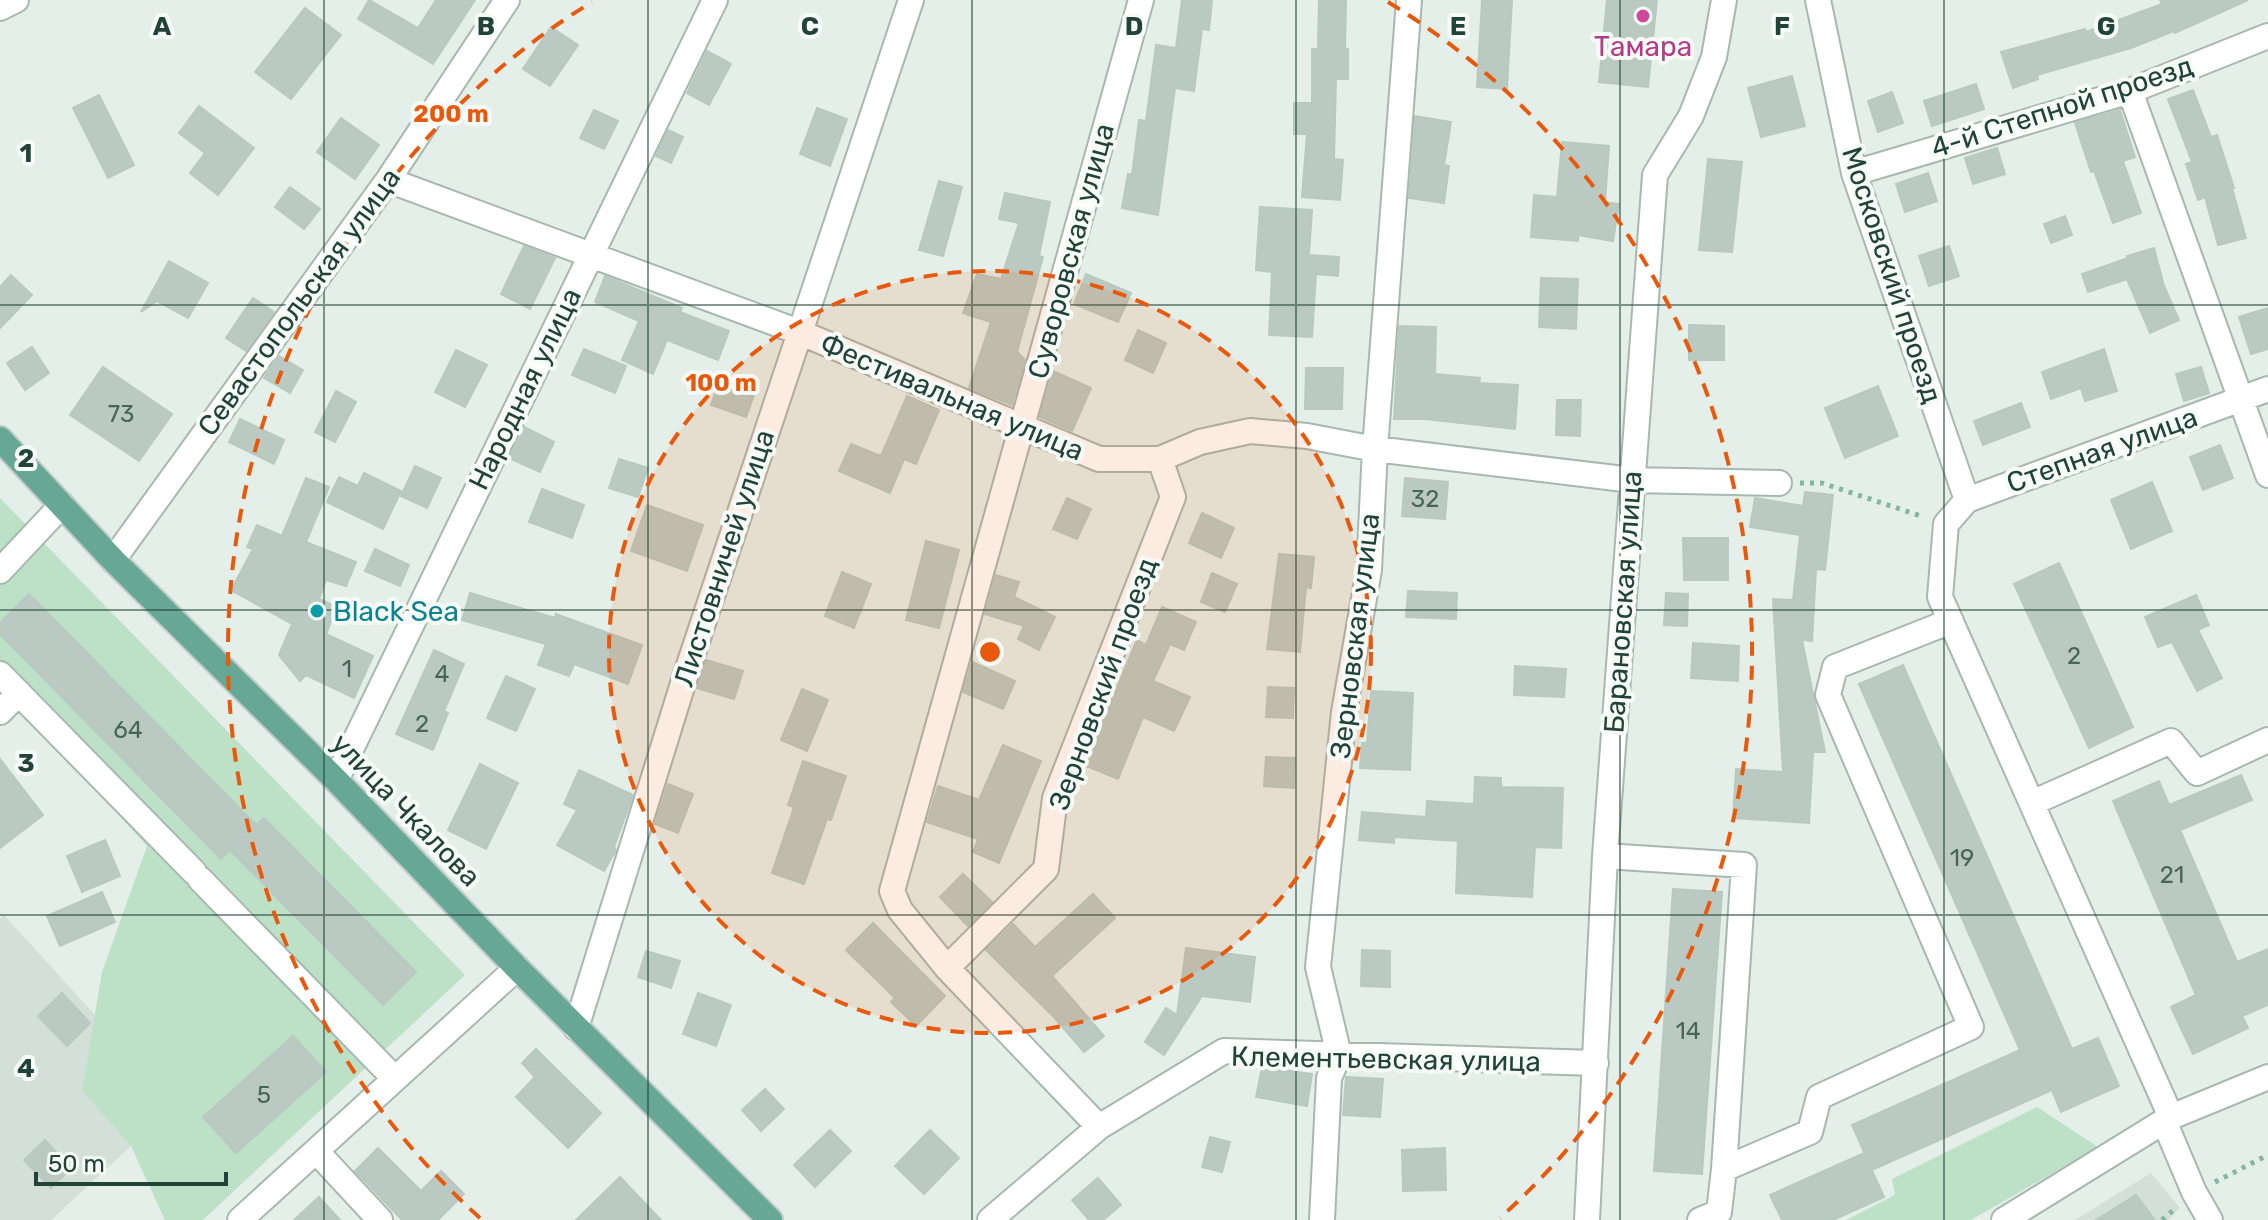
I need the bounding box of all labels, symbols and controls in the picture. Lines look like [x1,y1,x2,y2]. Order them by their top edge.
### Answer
marker: Тамара [1634,7,1652,25]
text: A [153,11,172,42]
text: B [477,11,495,42]
text: C [801,11,819,42]
text: D [1125,11,1143,42]
text: E [1450,11,1466,42]
text: F [1774,11,1790,42]
text: G [2097,11,2115,42]
place label: Тамара [1594,30,1692,63]
street label: 4-й Степной проезд [1927,49,2197,165]
text: 200 m [413,100,489,128]
street label: Суворовская улица [1021,120,1121,382]
text: 1 [20,138,32,169]
street label: Московский проезд [1835,143,1949,407]
street label: Севастопольская улица [191,162,407,442]
street label: Народная улица [462,283,588,495]
street label: Фестивальная улица [815,327,1089,467]
text: 100 m [685,369,757,397]
house number: 73 [108,400,134,428]
street label: Степная улица [2002,400,2202,500]
street label: Листовничей улица [667,425,781,691]
text: 2 [18,443,34,474]
street label: Барановская улица [1597,470,1649,734]
house number: 32 [1411,485,1439,513]
street label: Зерновская улица [1324,511,1386,761]
street label: Зерновский проезд [1042,553,1164,815]
place label: Black Sea [333,595,459,628]
marker: Black Sea [308,602,326,620]
centre of rings [976,638,1004,666]
house number: 2 [2067,642,2081,670]
house number: 1 [342,655,352,683]
house number: 4 [435,660,450,688]
house number: 2 [415,710,429,738]
house number: 64 [113,716,143,744]
street label: улица Чкалова [325,727,487,893]
text: 3 [17,748,35,779]
house number: 19 [1950,844,1974,872]
house number: 21 [2160,861,2184,889]
house number: 14 [1675,1017,1701,1045]
street label: Клементьевская улица [1231,1040,1541,1078]
text: 4 [17,1053,35,1084]
house number: 5 [257,1081,271,1109]
scale bar [36,1136,226,1186]
text: 50 m [48,1150,105,1178]

